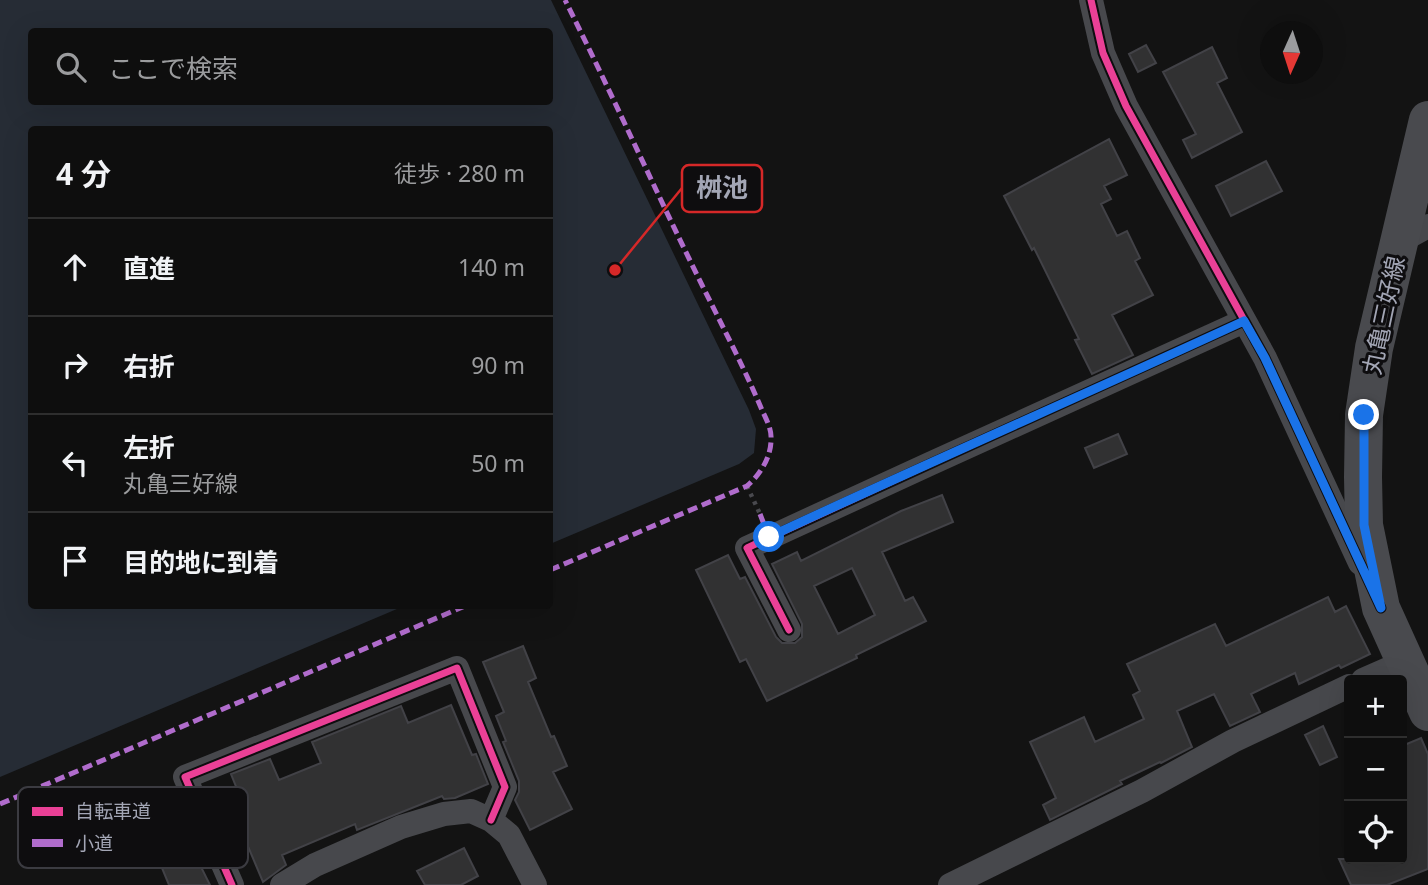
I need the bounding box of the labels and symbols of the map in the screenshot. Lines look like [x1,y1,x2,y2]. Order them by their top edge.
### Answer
north arrow [1260,21,1323,84]
callout: 桝池 [682,165,762,212]
text: 桝池 [696,169,748,205]
street label: 丸亀三好線 [1354,253,1412,377]
route end [1348,399,1379,430]
route start [753,521,784,552]
legend [18,787,248,868]
text: 自転車道 [75,798,151,824]
text: 小道 [75,830,113,856]

